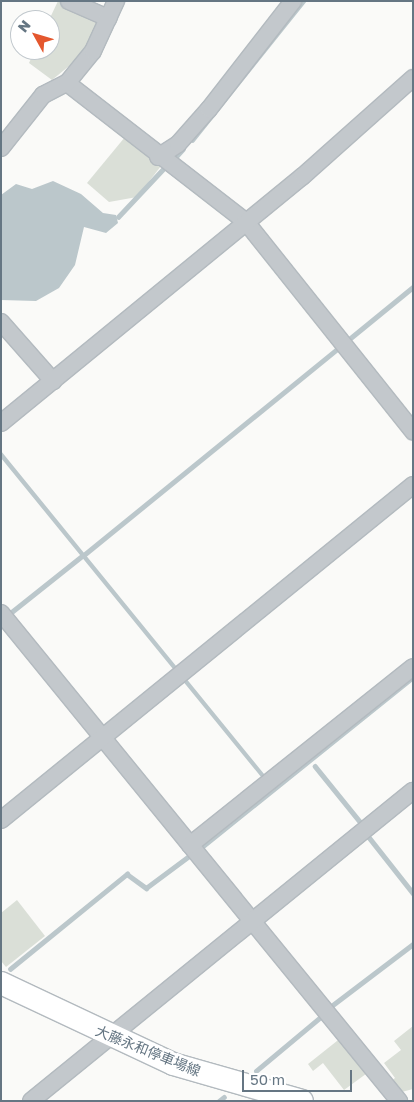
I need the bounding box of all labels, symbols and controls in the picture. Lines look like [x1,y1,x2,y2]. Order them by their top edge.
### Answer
north arrow [10,10,60,60]
text: N [14,16,34,35]
street label: 大藤永和停車場線 [93,1022,203,1080]
scale bar [244,1060,354,1092]
text: 50 m [250,1070,285,1088]

